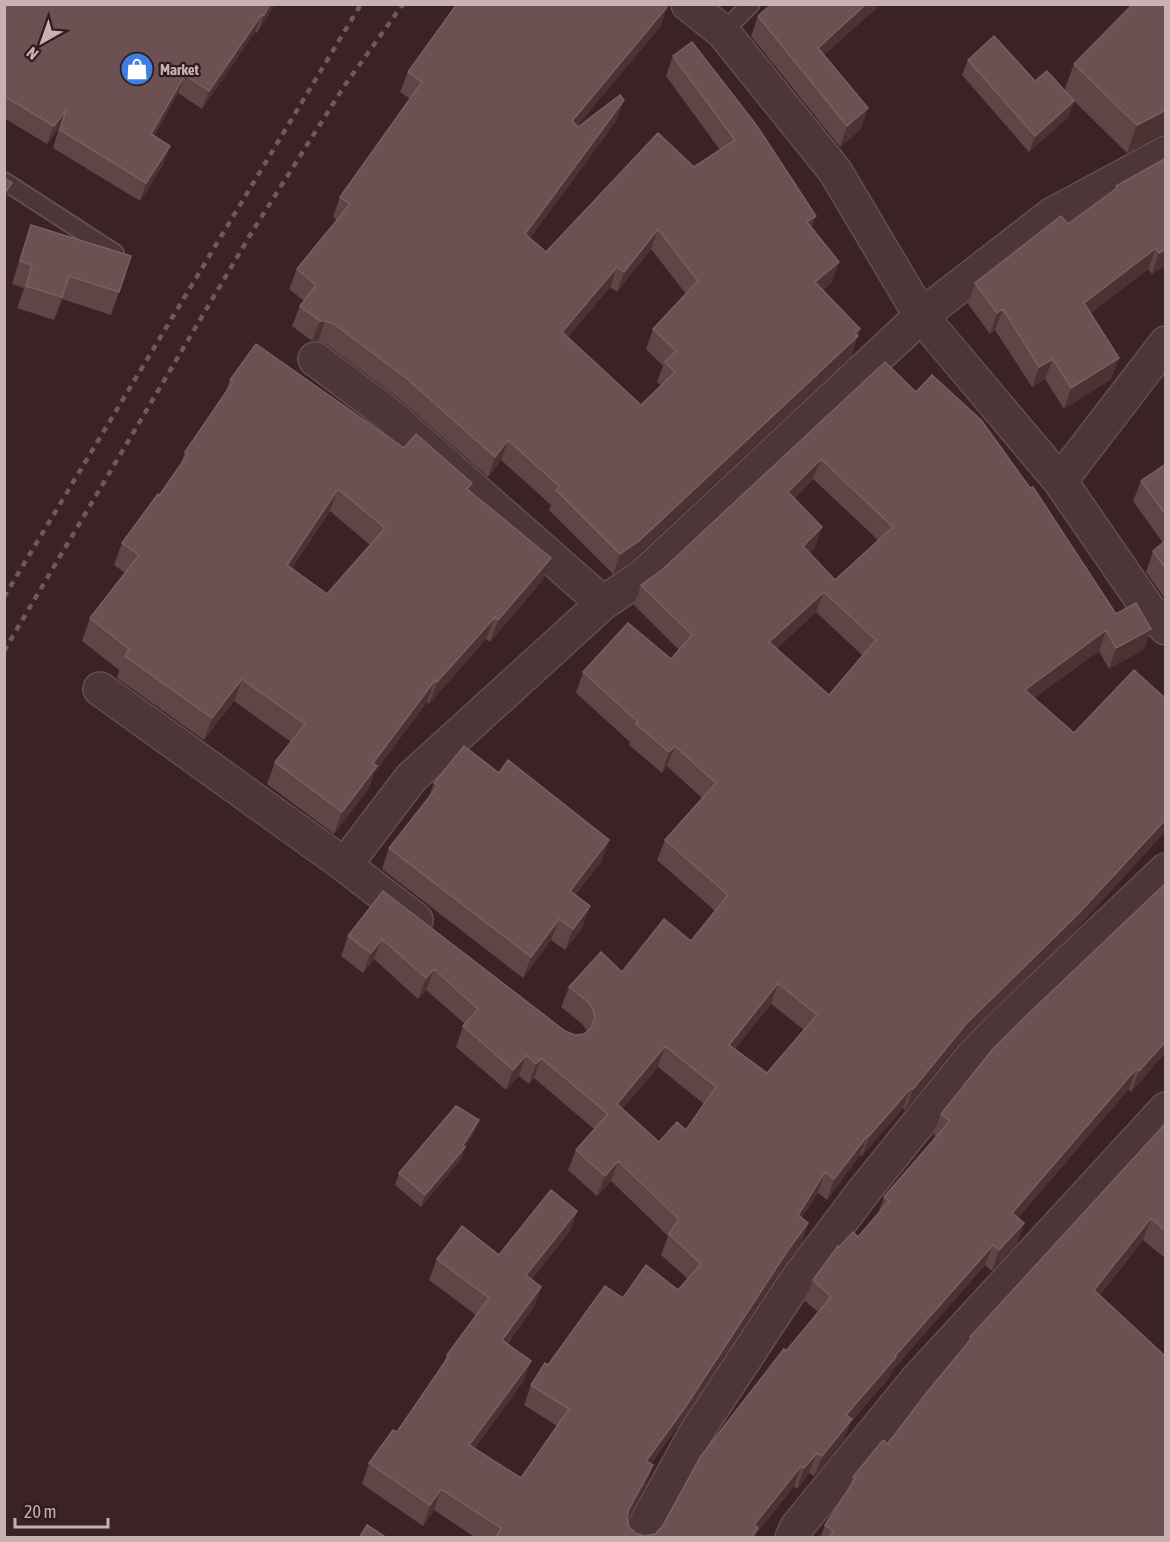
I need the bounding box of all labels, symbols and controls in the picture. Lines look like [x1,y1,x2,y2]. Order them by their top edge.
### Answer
north arrow [12,12,72,72]
text: N [23,44,42,63]
shop icon: Market [119,51,155,87]
place label: Market [160,61,200,78]
scale bar [15,1491,108,1529]
text: 20 m [24,1501,56,1522]

